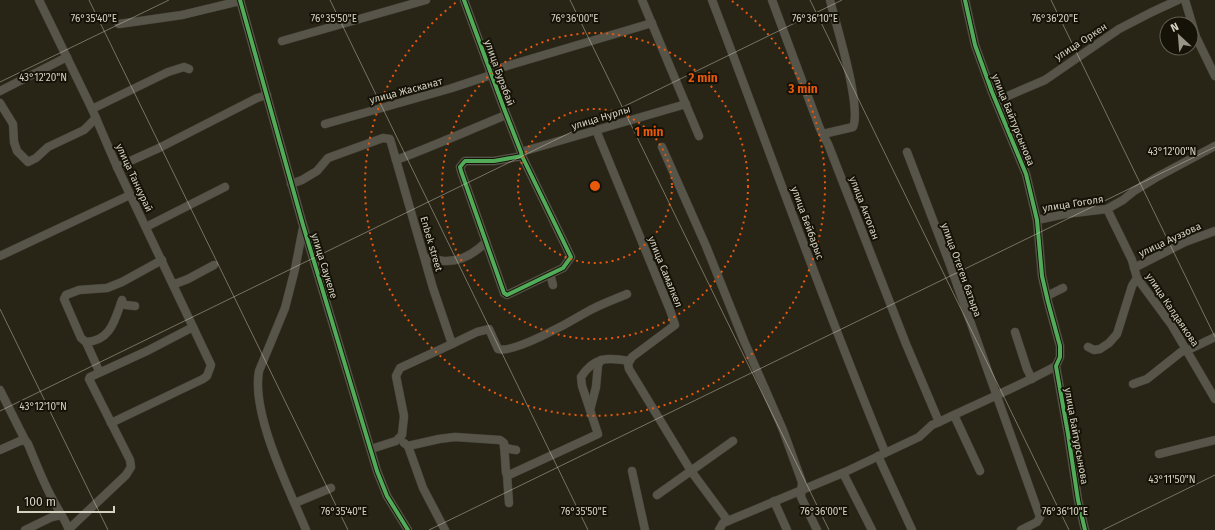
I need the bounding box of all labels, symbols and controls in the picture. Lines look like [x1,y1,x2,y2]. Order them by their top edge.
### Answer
text: 76°35'40"E [71,13,117,25]
text: 76°35'50"E [311,13,357,25]
text: 76°36'00"E [551,13,599,25]
text: 76°36'10"E [792,13,838,25]
text: 76°36'20"E [1032,13,1078,25]
north arrow [1159,16,1199,56]
text: N [1169,20,1181,35]
street label: улица Оркен [1053,21,1109,63]
street label: улица Бурабай [481,38,517,108]
text: 2 min [688,71,718,85]
text: 43°12'20"N [19,72,67,84]
street label: улица Байтурсынова [989,72,1037,168]
street label: улица Жасканат [368,75,444,107]
text: 3 min [787,82,818,96]
street label: улица Нурлы [570,103,632,133]
text: 1 min [635,125,663,139]
street label: улица Танкурай [113,142,155,214]
text: 43°12'00"N [1148,146,1196,158]
street label: улица Актоган [846,175,882,241]
centre of rings [588,179,602,193]
street label: улица Бейбарыс [788,185,826,261]
street label: улица Гоголя [1042,193,1104,215]
street label: Enbek street [417,215,445,273]
street label: улица Ауэзова [1137,220,1203,260]
street label: улица Отеген батыра [938,221,984,319]
street label: улица Саукеле [308,232,340,300]
street label: улица Самалкел [645,235,685,309]
street label: улица Калдаякова [1143,271,1201,349]
street label: улица Байтурсынова [1062,387,1090,485]
text: 43°12'10"N [19,401,67,413]
text: 43°11'50"N [1148,474,1196,486]
scale bar [18,488,114,514]
text: 100 m [24,495,56,509]
text: 76°35'40"E [321,506,367,518]
text: 76°35'50"E [561,506,607,518]
text: 76°36'00"E [800,506,848,518]
text: 76°36'10"E [1042,506,1088,518]

